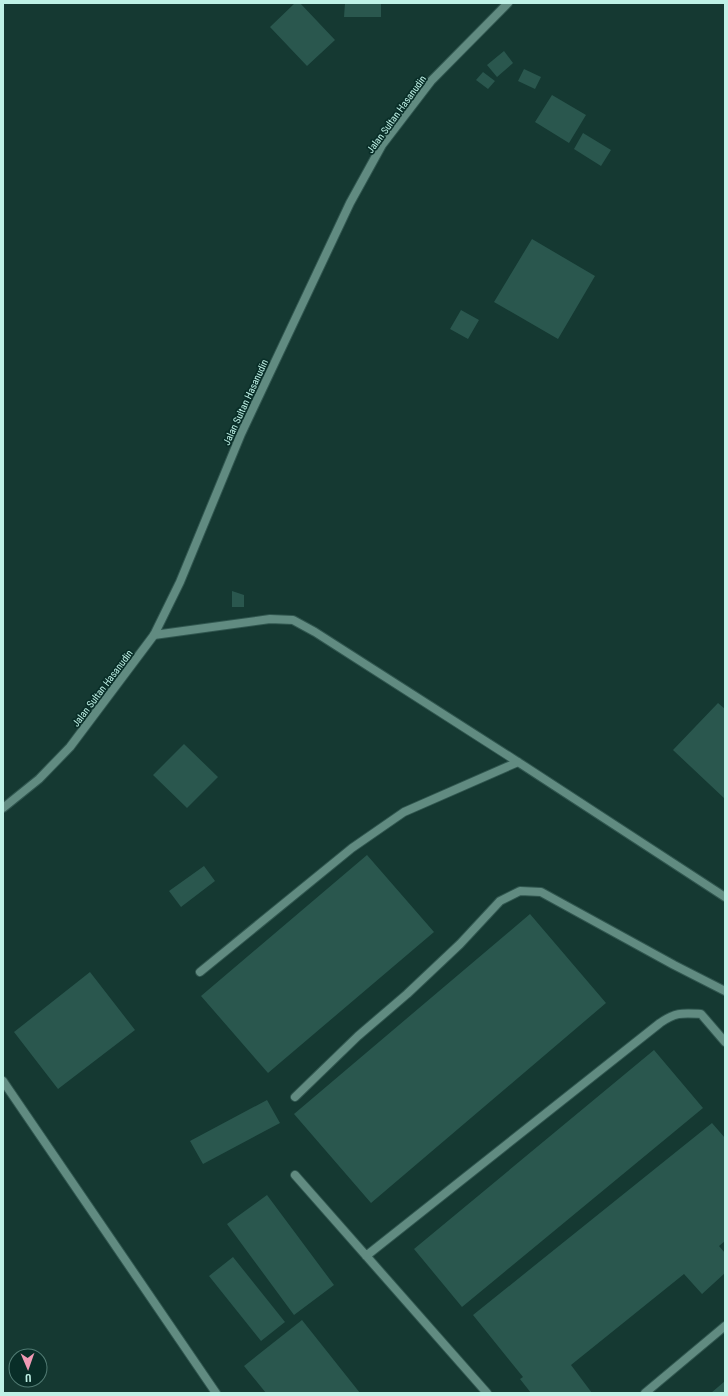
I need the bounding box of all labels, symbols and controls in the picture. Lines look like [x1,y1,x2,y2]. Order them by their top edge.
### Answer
street label: Jalan Sultan Hasanudin [365,73,428,155]
street label: Jalan Sultan Hasanudin [221,358,270,447]
street label: Jalan Sultan Hasanudin [70,648,135,729]
north arrow [8,1348,48,1388]
text: U [25,1371,32,1384]

